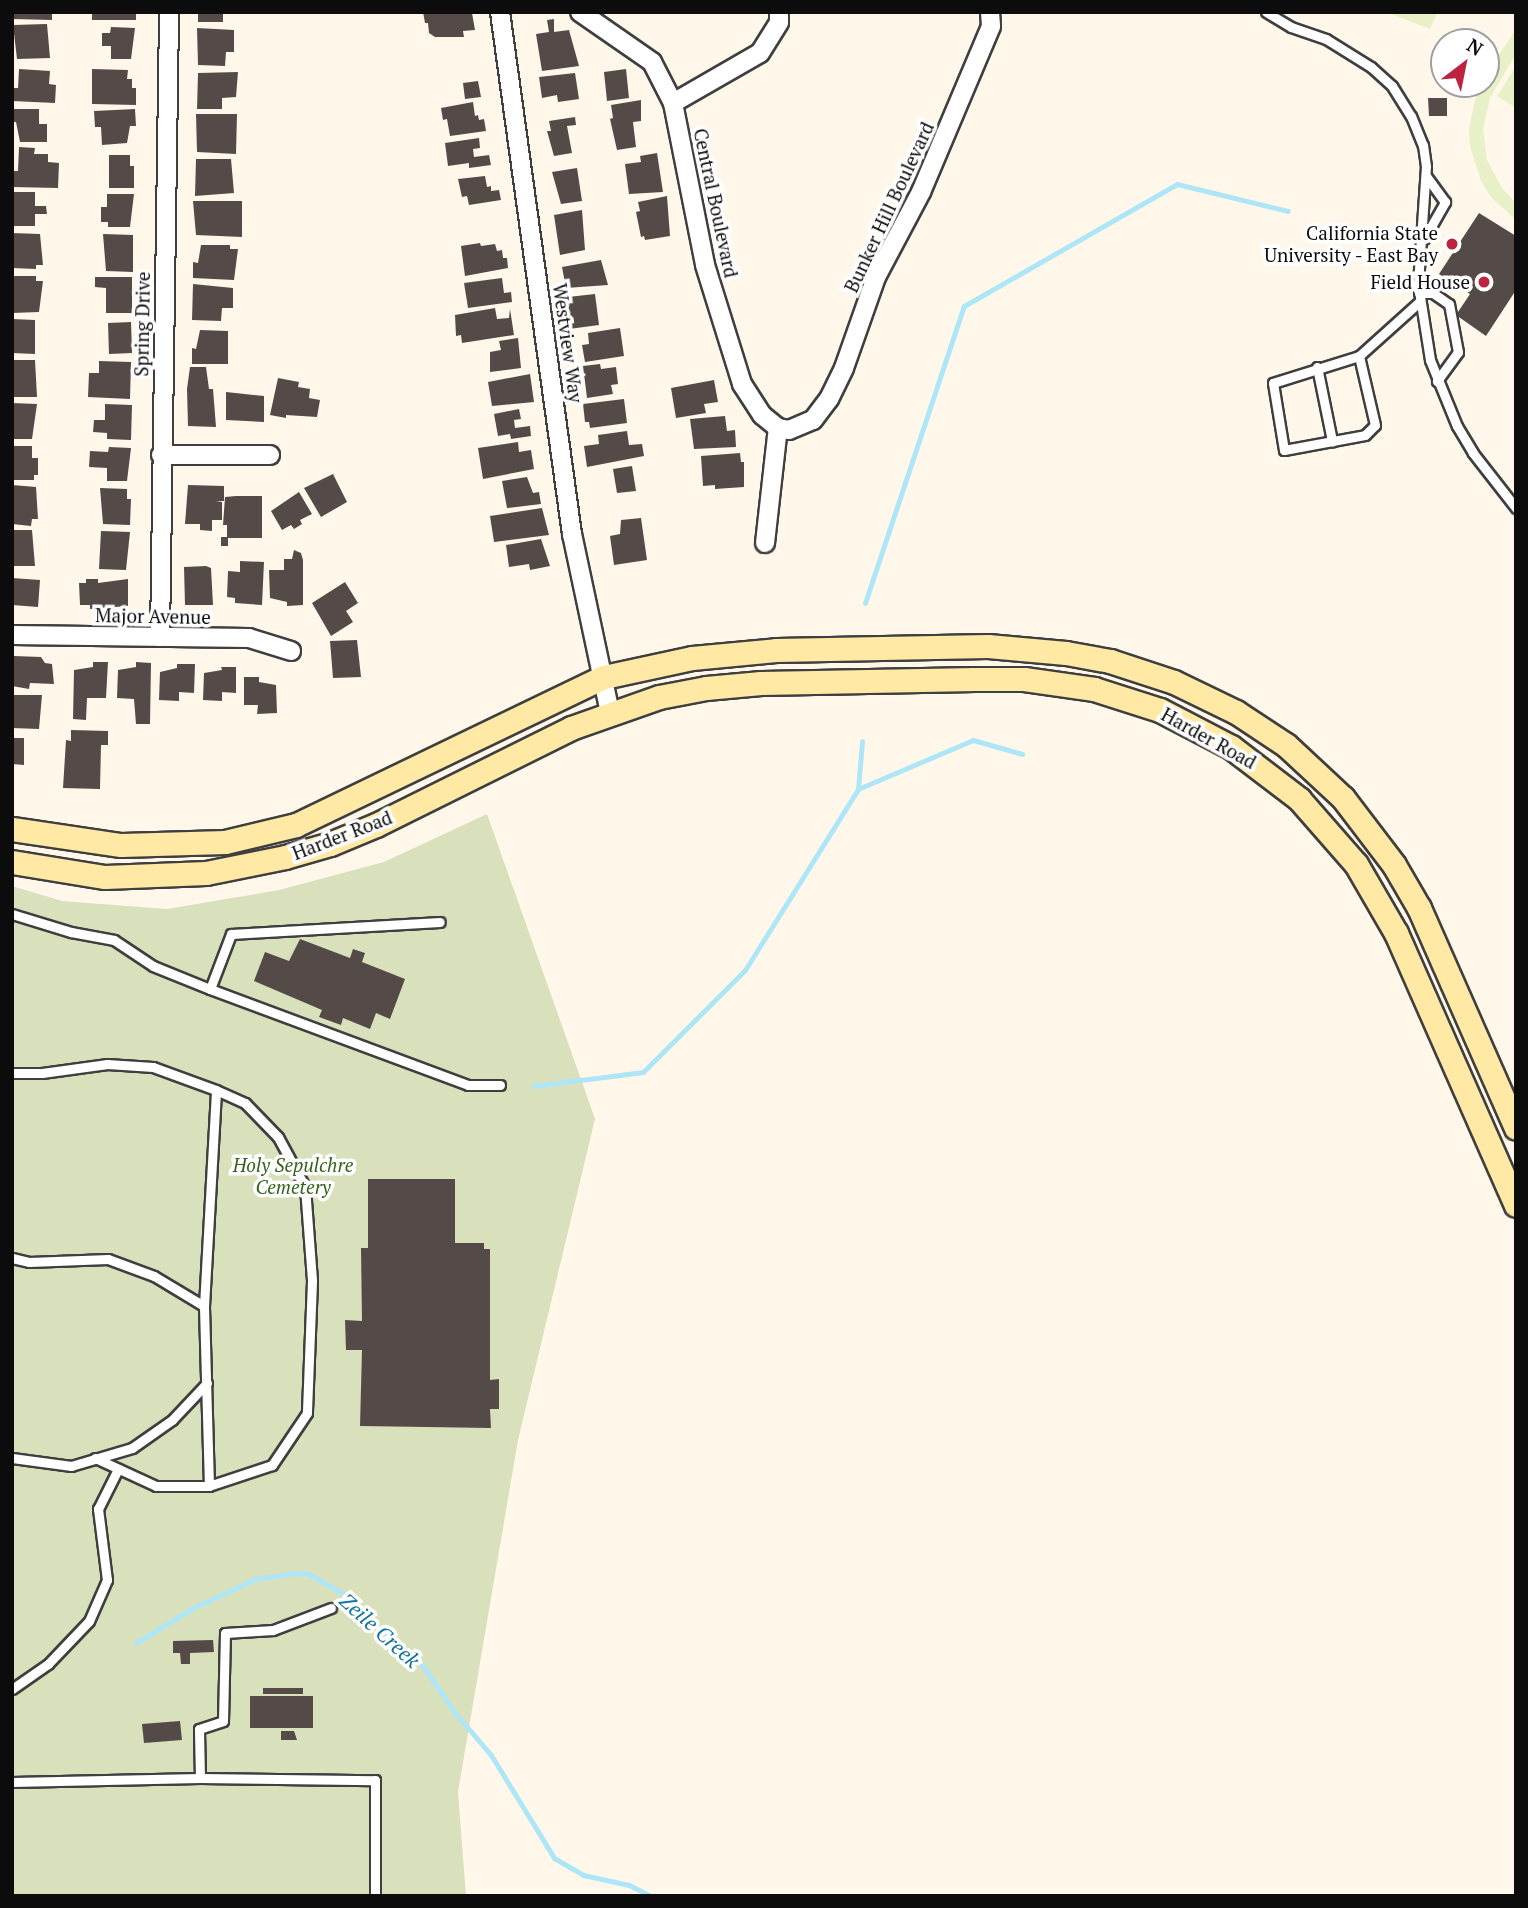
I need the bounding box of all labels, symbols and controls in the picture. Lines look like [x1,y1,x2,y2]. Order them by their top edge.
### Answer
north arrow [1430,28,1500,98]
text: N [1463,32,1488,61]
street label: Bunker Hill Boulevard [839,118,939,296]
street label: Central Boulevard [689,126,743,280]
place label: California State University - East Bay [1263,222,1438,266]
marker: California State University - East Bay [1444,236,1460,252]
street label: Spring Drive [130,271,154,377]
place label: Field House [1370,271,1470,293]
marker: Field House [1476,274,1492,290]
street label: Westview Way [548,282,588,404]
street label: Major Avenue [95,604,211,628]
street label: Harder Road [1158,703,1260,773]
street label: Harder Road [289,806,395,864]
park label: Holy Sepulchre Cemetery [233,1154,353,1198]
water label: Zeile Creek [335,1588,425,1672]

